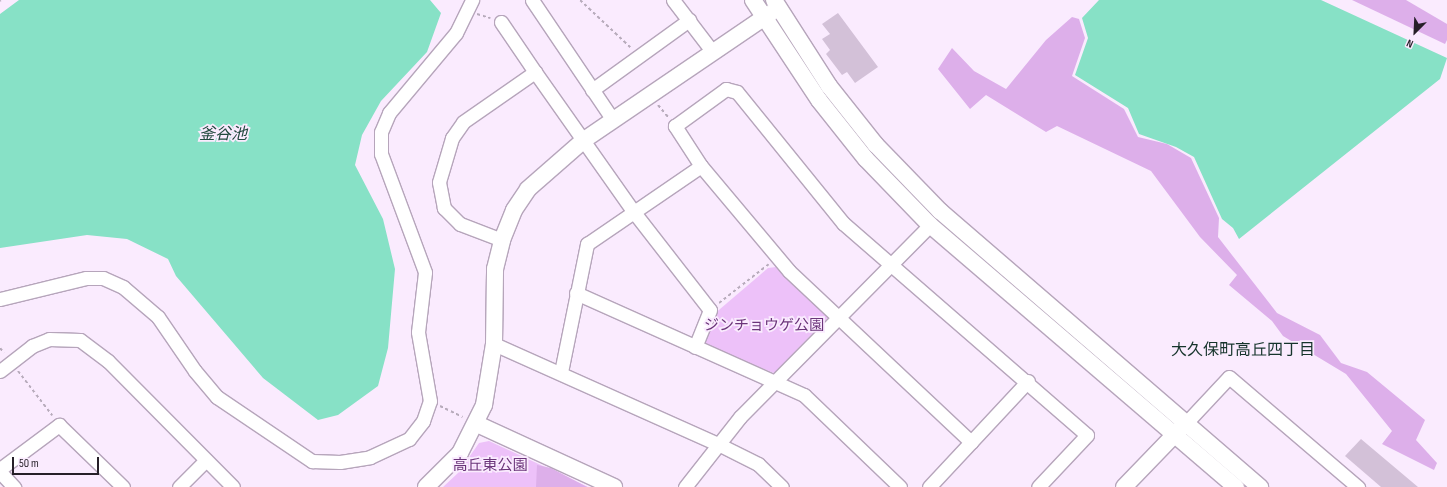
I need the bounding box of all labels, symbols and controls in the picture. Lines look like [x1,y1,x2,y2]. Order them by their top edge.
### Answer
north arrow [1395,12,1435,52]
text: N [1405,36,1415,51]
water label: 釜谷池 [199,125,247,145]
park label: ジンチョウゲ公園 [704,317,824,335]
district label: 大久保町高丘四丁目 [1171,341,1315,361]
scale bar [14,449,101,475]
text: 50 m [19,456,39,471]
park label: 高丘東公園 [453,457,527,475]

